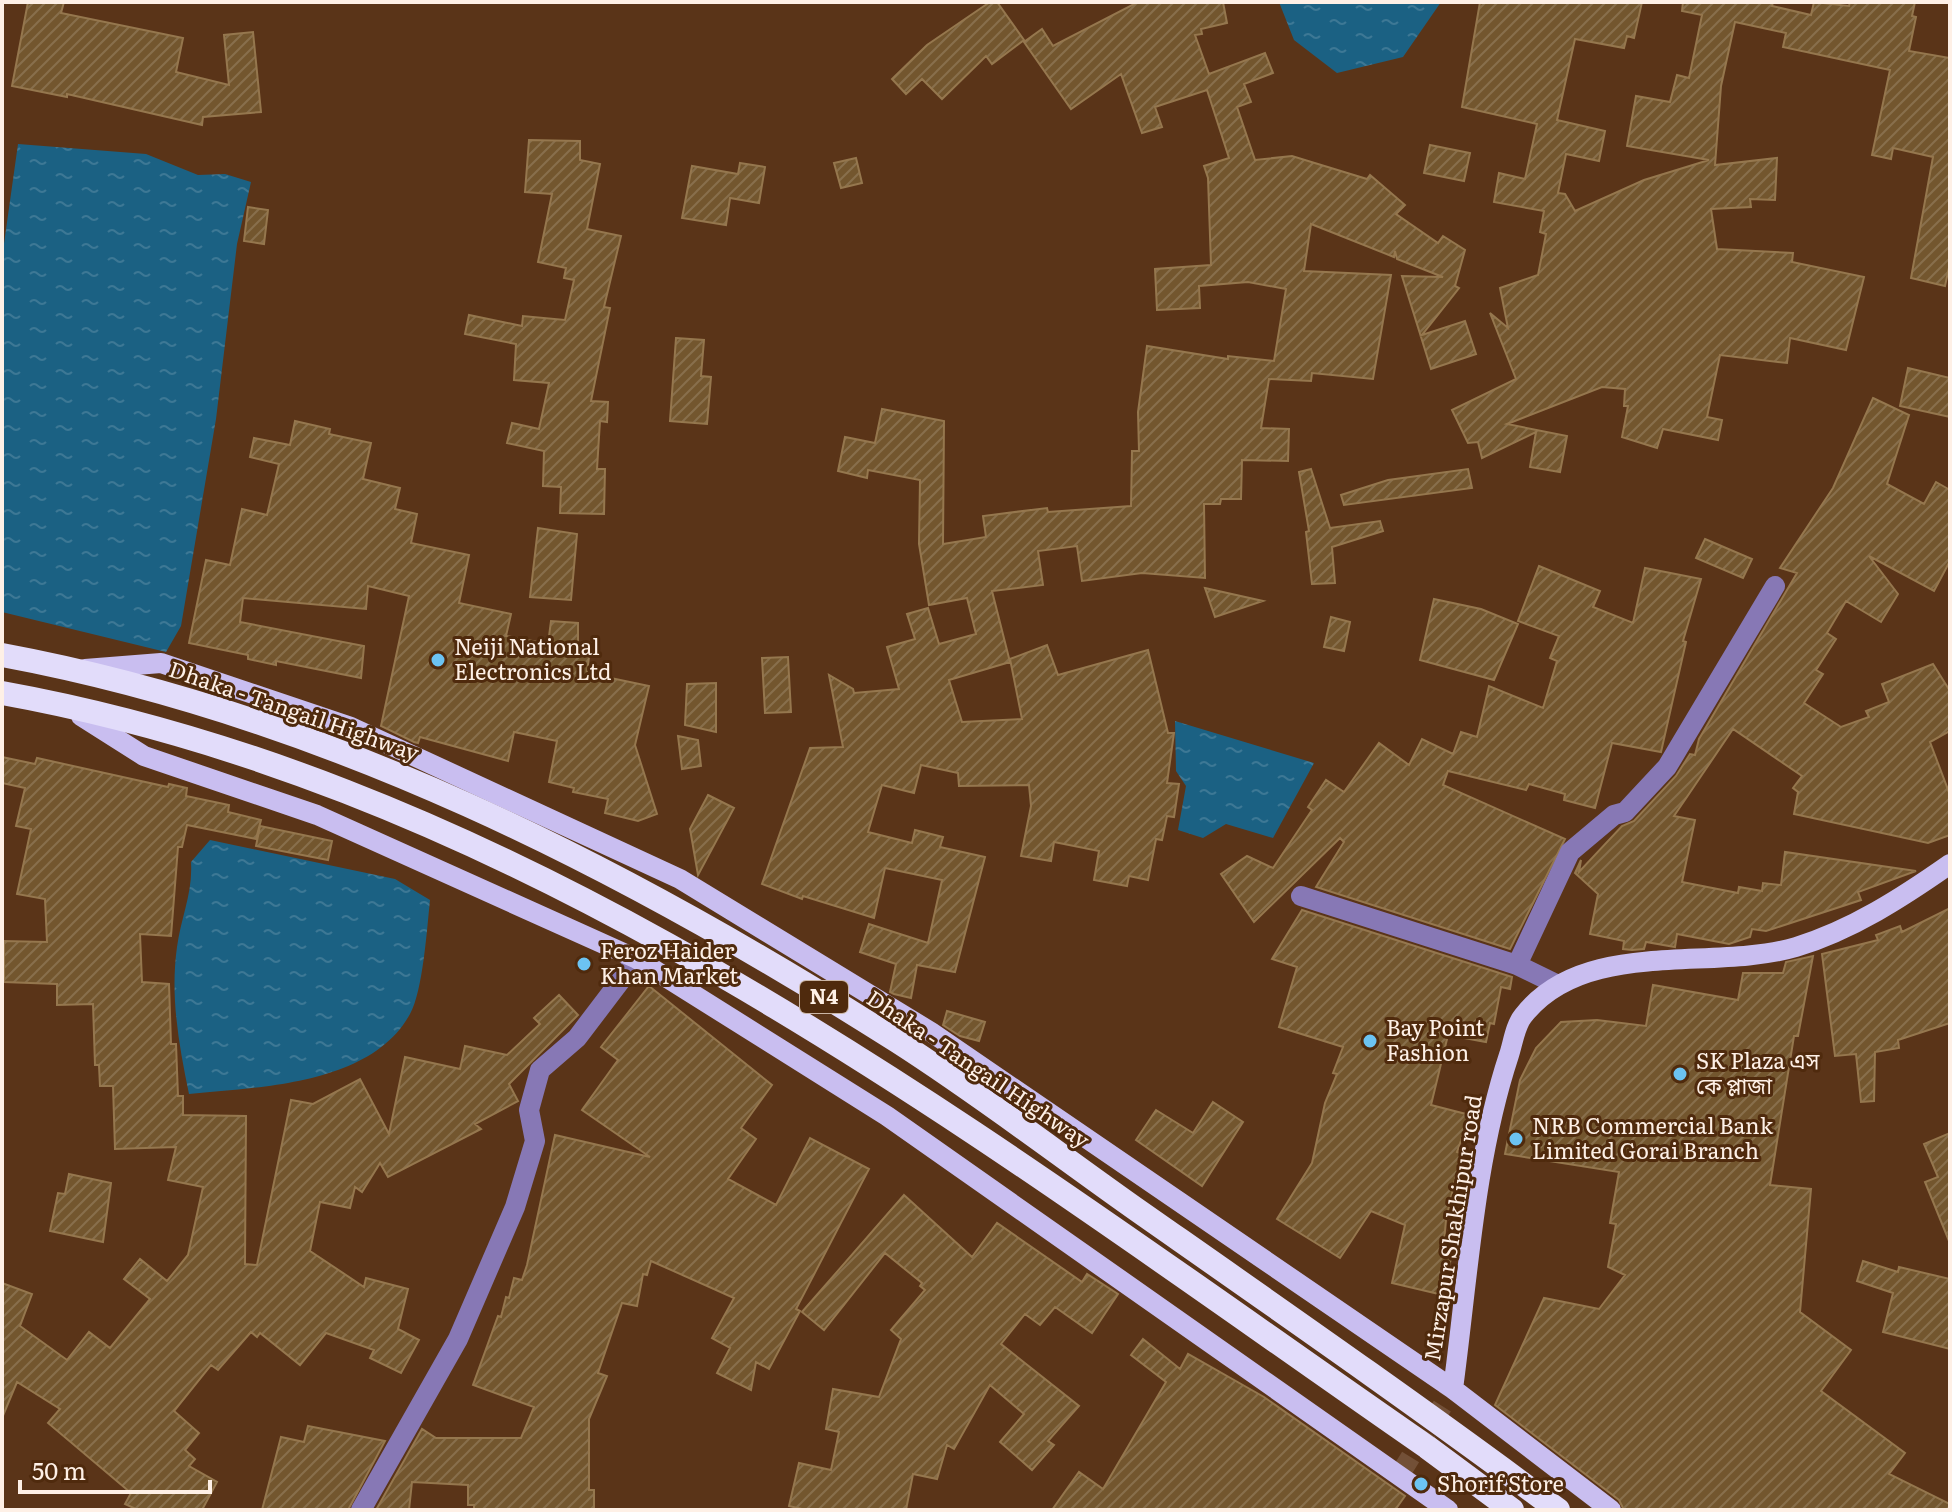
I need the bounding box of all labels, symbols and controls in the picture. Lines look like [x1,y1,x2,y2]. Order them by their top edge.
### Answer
place label: Neiji National Electronics Ltd [454,629,612,687]
street label: Dhaka - Tangail Highway [165,651,424,768]
marker: Neiji National Electronics Ltd [429,651,447,669]
place label: Feroz Haider Khan Market [600,933,738,991]
marker: Feroz Haider Khan Market [575,955,593,973]
road number: N4 [800,981,848,1013]
street label: Dhaka - Tangail Highway [861,981,1097,1155]
place label: Bay Point Fashion [1386,1010,1485,1068]
marker: Bay Point Fashion [1361,1032,1379,1050]
place label: SK Plaza এস কে প্লাজা [1696,1043,1820,1101]
marker: SK Plaza এস কে প্লাজা [1671,1065,1689,1083]
street label: Mirzapur Shakhipur road [1414,1092,1489,1363]
place label: NRB Commercial Bank Limited Gorai Branch [1532,1108,1774,1166]
marker: NRB Commercial Bank Limited Gorai Branch [1507,1130,1525,1148]
scale bar [20,1444,210,1494]
text: 50 m [32,1452,86,1487]
place label: Shorif Store [1437,1466,1564,1499]
marker: Shorif Store [1412,1475,1430,1493]

